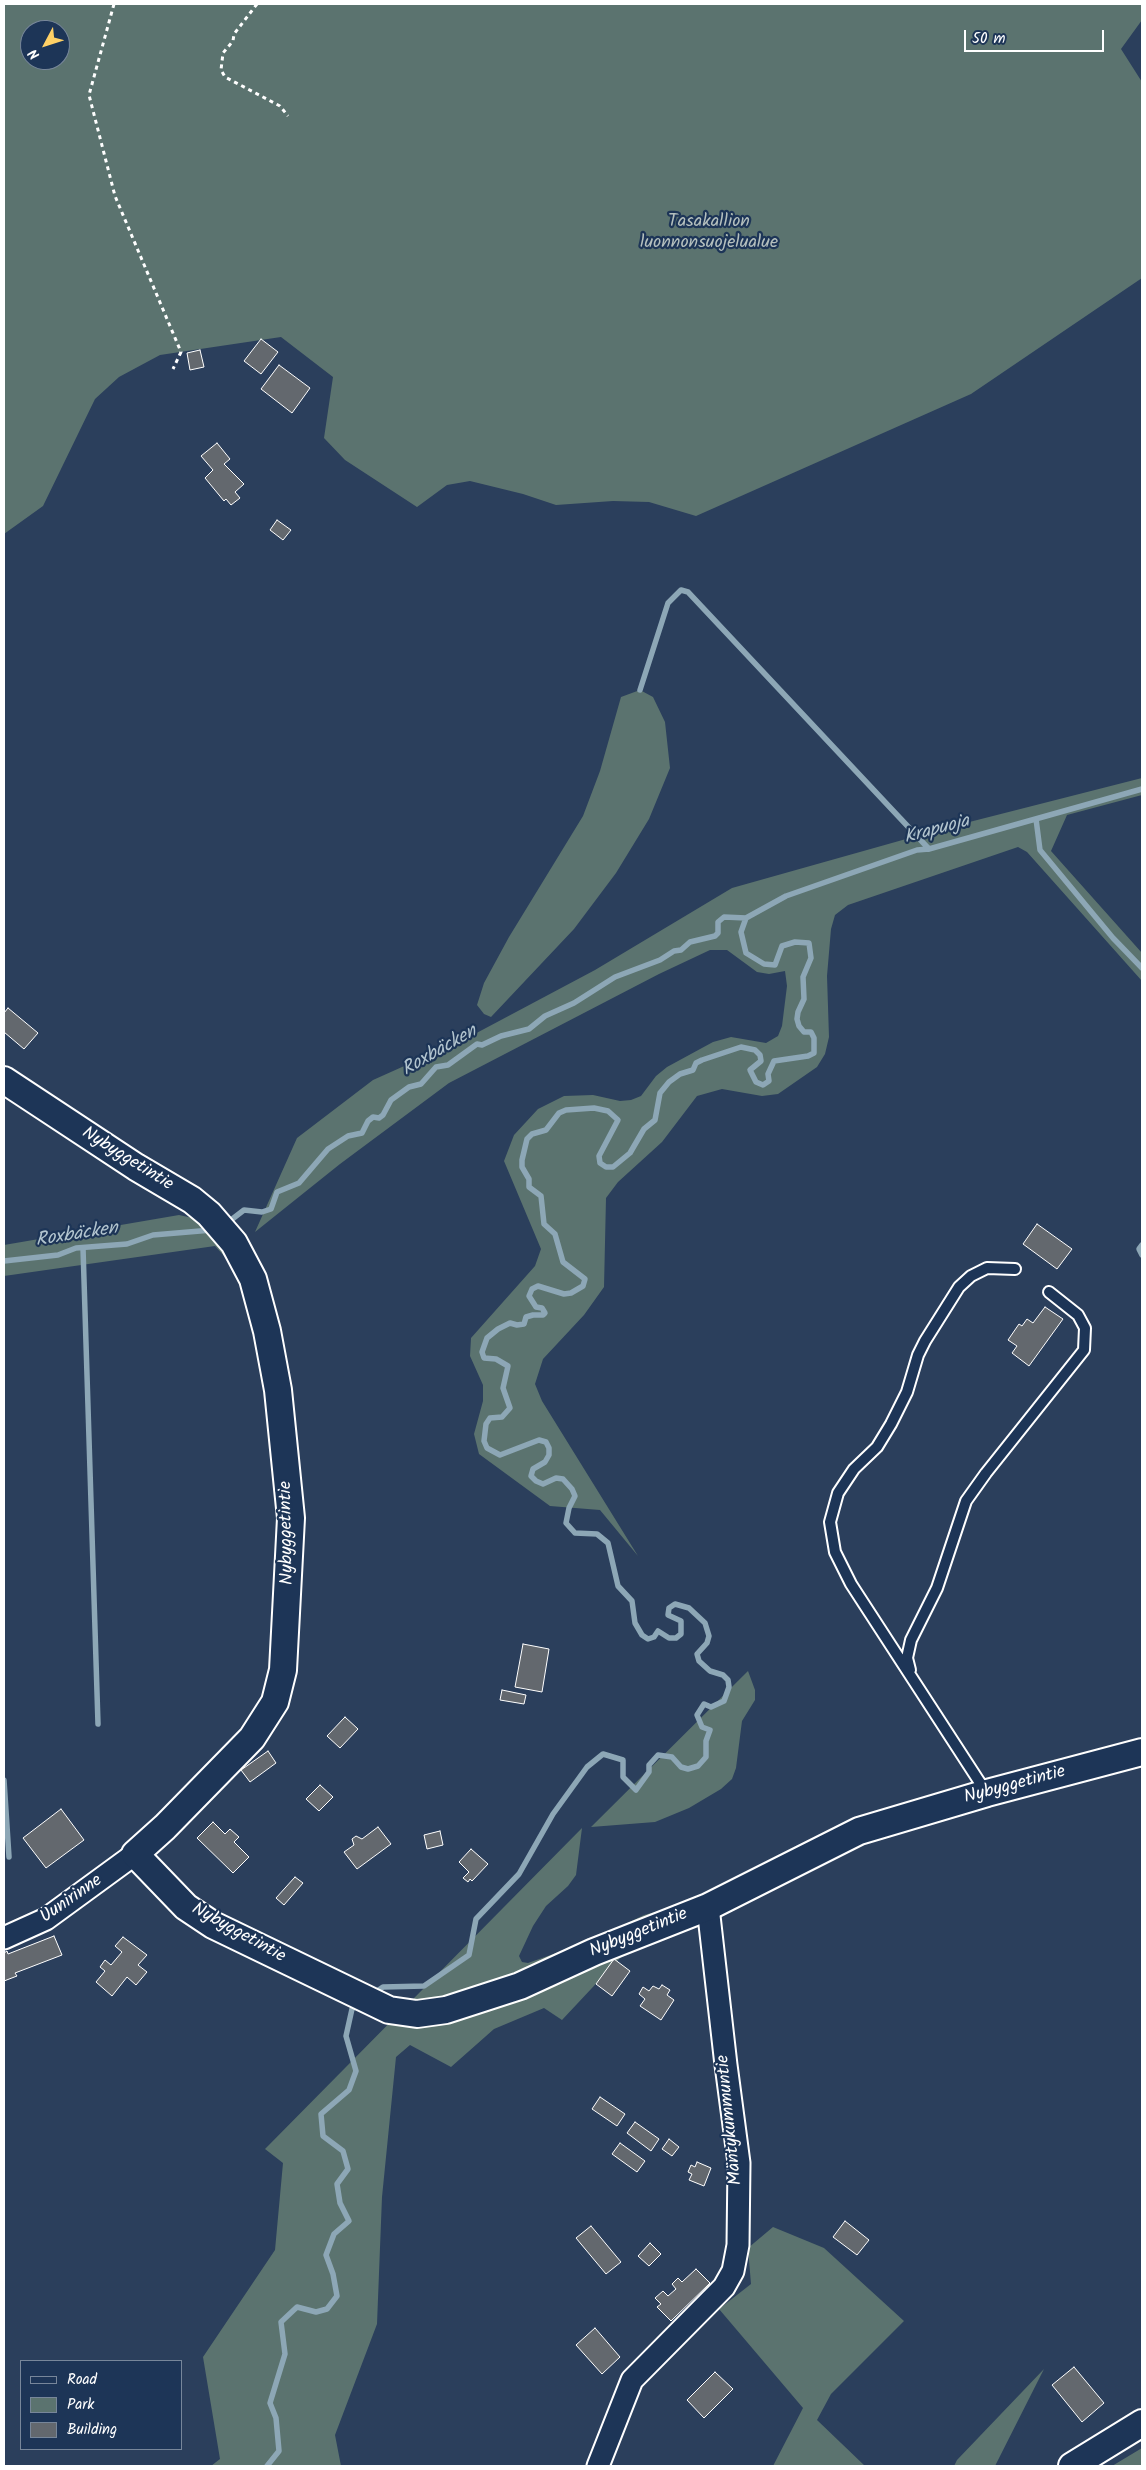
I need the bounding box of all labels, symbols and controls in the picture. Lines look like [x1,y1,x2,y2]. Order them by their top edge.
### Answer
north arrow [20,20,70,70]
scale bar [966,20,1106,52]
text: 50 m [972,27,1006,51]
text: N [23,44,46,64]
park label: Tasakallion luonnonsuojelualue [640,212,778,254]
water label: Krapuoja [902,811,972,851]
water label: Roxbäcken [398,1021,482,1083]
street label: Nybyggetintie [77,1123,177,1197]
water label: Roxbäcken [34,1218,120,1254]
street label: Nybyggetintie [276,1481,300,1585]
street label: Nybyggetintie [962,1762,1068,1810]
street label: Uunirinne [37,1871,107,1929]
street label: Nybyggetintie [187,1899,289,1969]
street label: Nybyggetintie [587,1905,691,1963]
street label: Mäntykummuntie [713,2054,749,2186]
legend [20,2360,182,2450]
text: Road [67,2368,97,2392]
text: Park [67,2393,94,2417]
text: Building [67,2418,117,2442]

